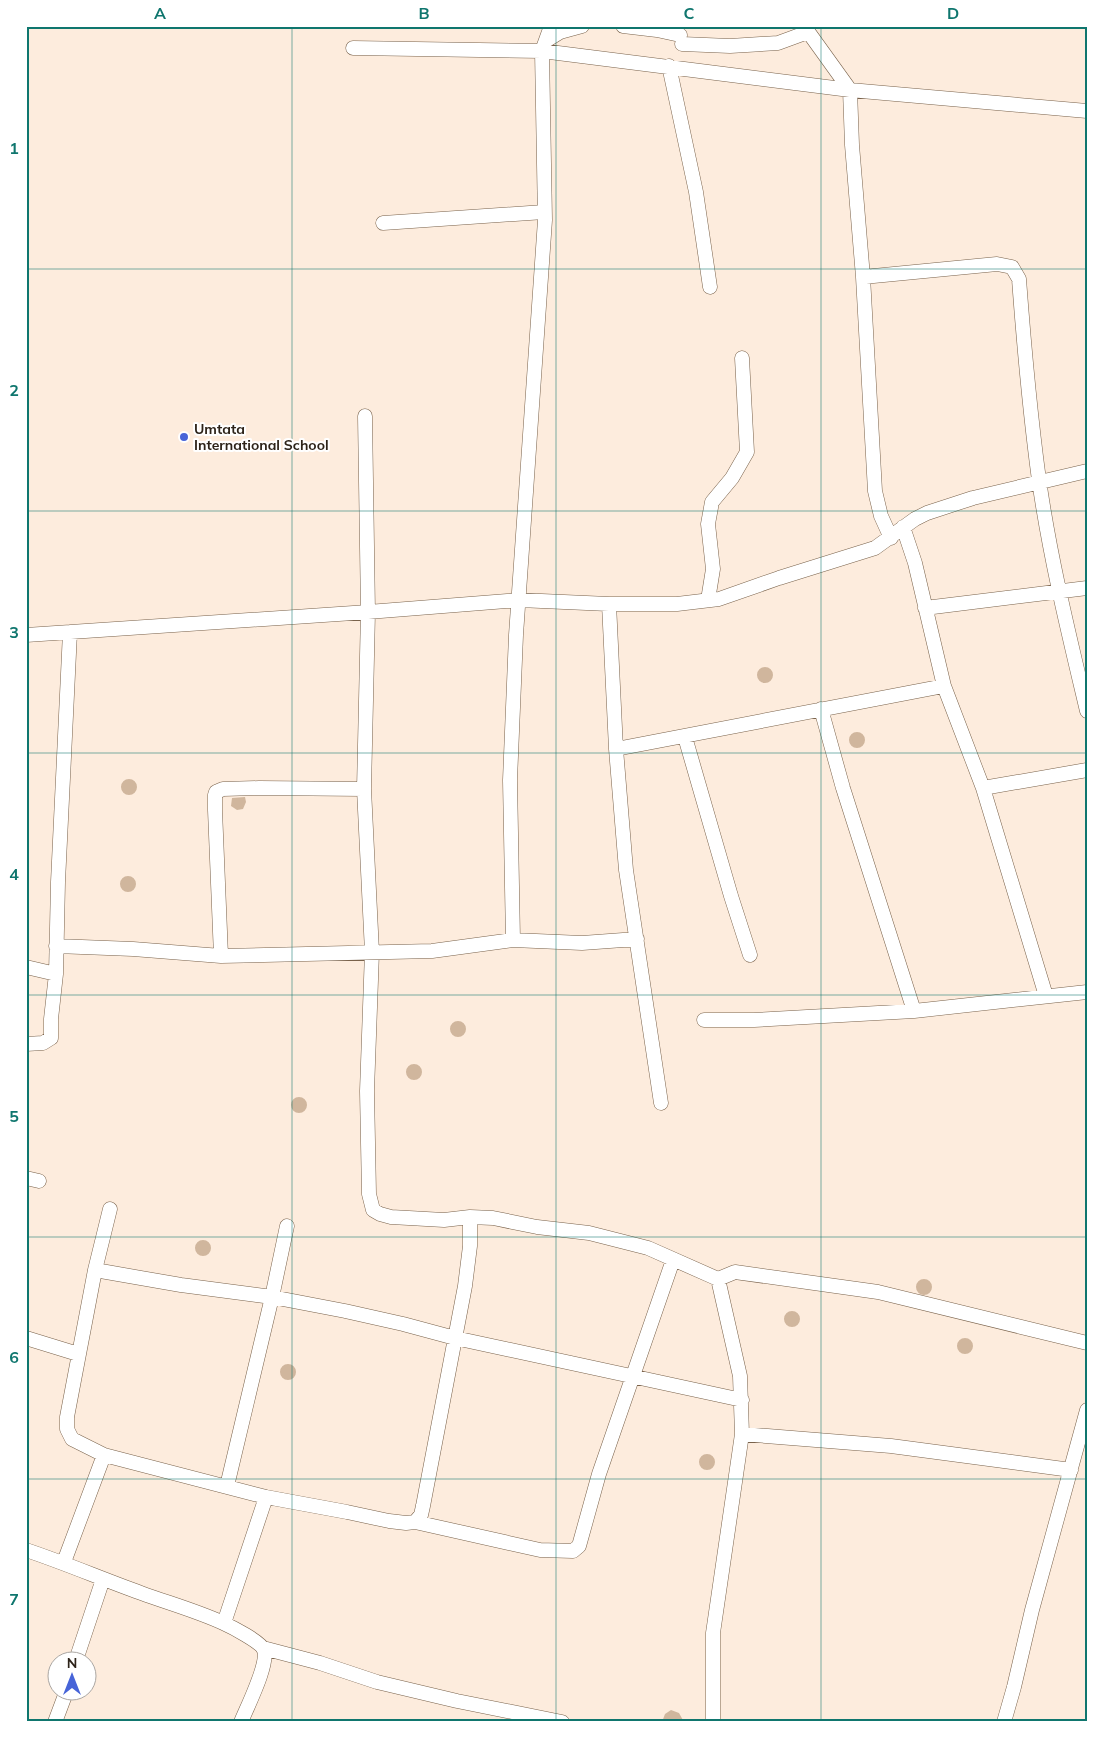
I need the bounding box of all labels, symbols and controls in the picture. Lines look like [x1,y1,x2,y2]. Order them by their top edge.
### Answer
text: A [154,3,166,23]
text: B [418,3,430,23]
text: C [684,3,695,23]
text: D [947,3,959,23]
text: 1 [9,138,19,158]
text: 2 [9,380,19,400]
place label: Umtata International School [194,420,329,454]
marker: Umtata International School [178,431,190,443]
text: 3 [9,622,19,642]
text: 4 [9,864,19,884]
text: 5 [9,1106,19,1126]
text: 6 [9,1347,19,1367]
text: 7 [9,1589,19,1609]
north arrow [48,1650,98,1700]
text: N [67,1654,77,1672]

